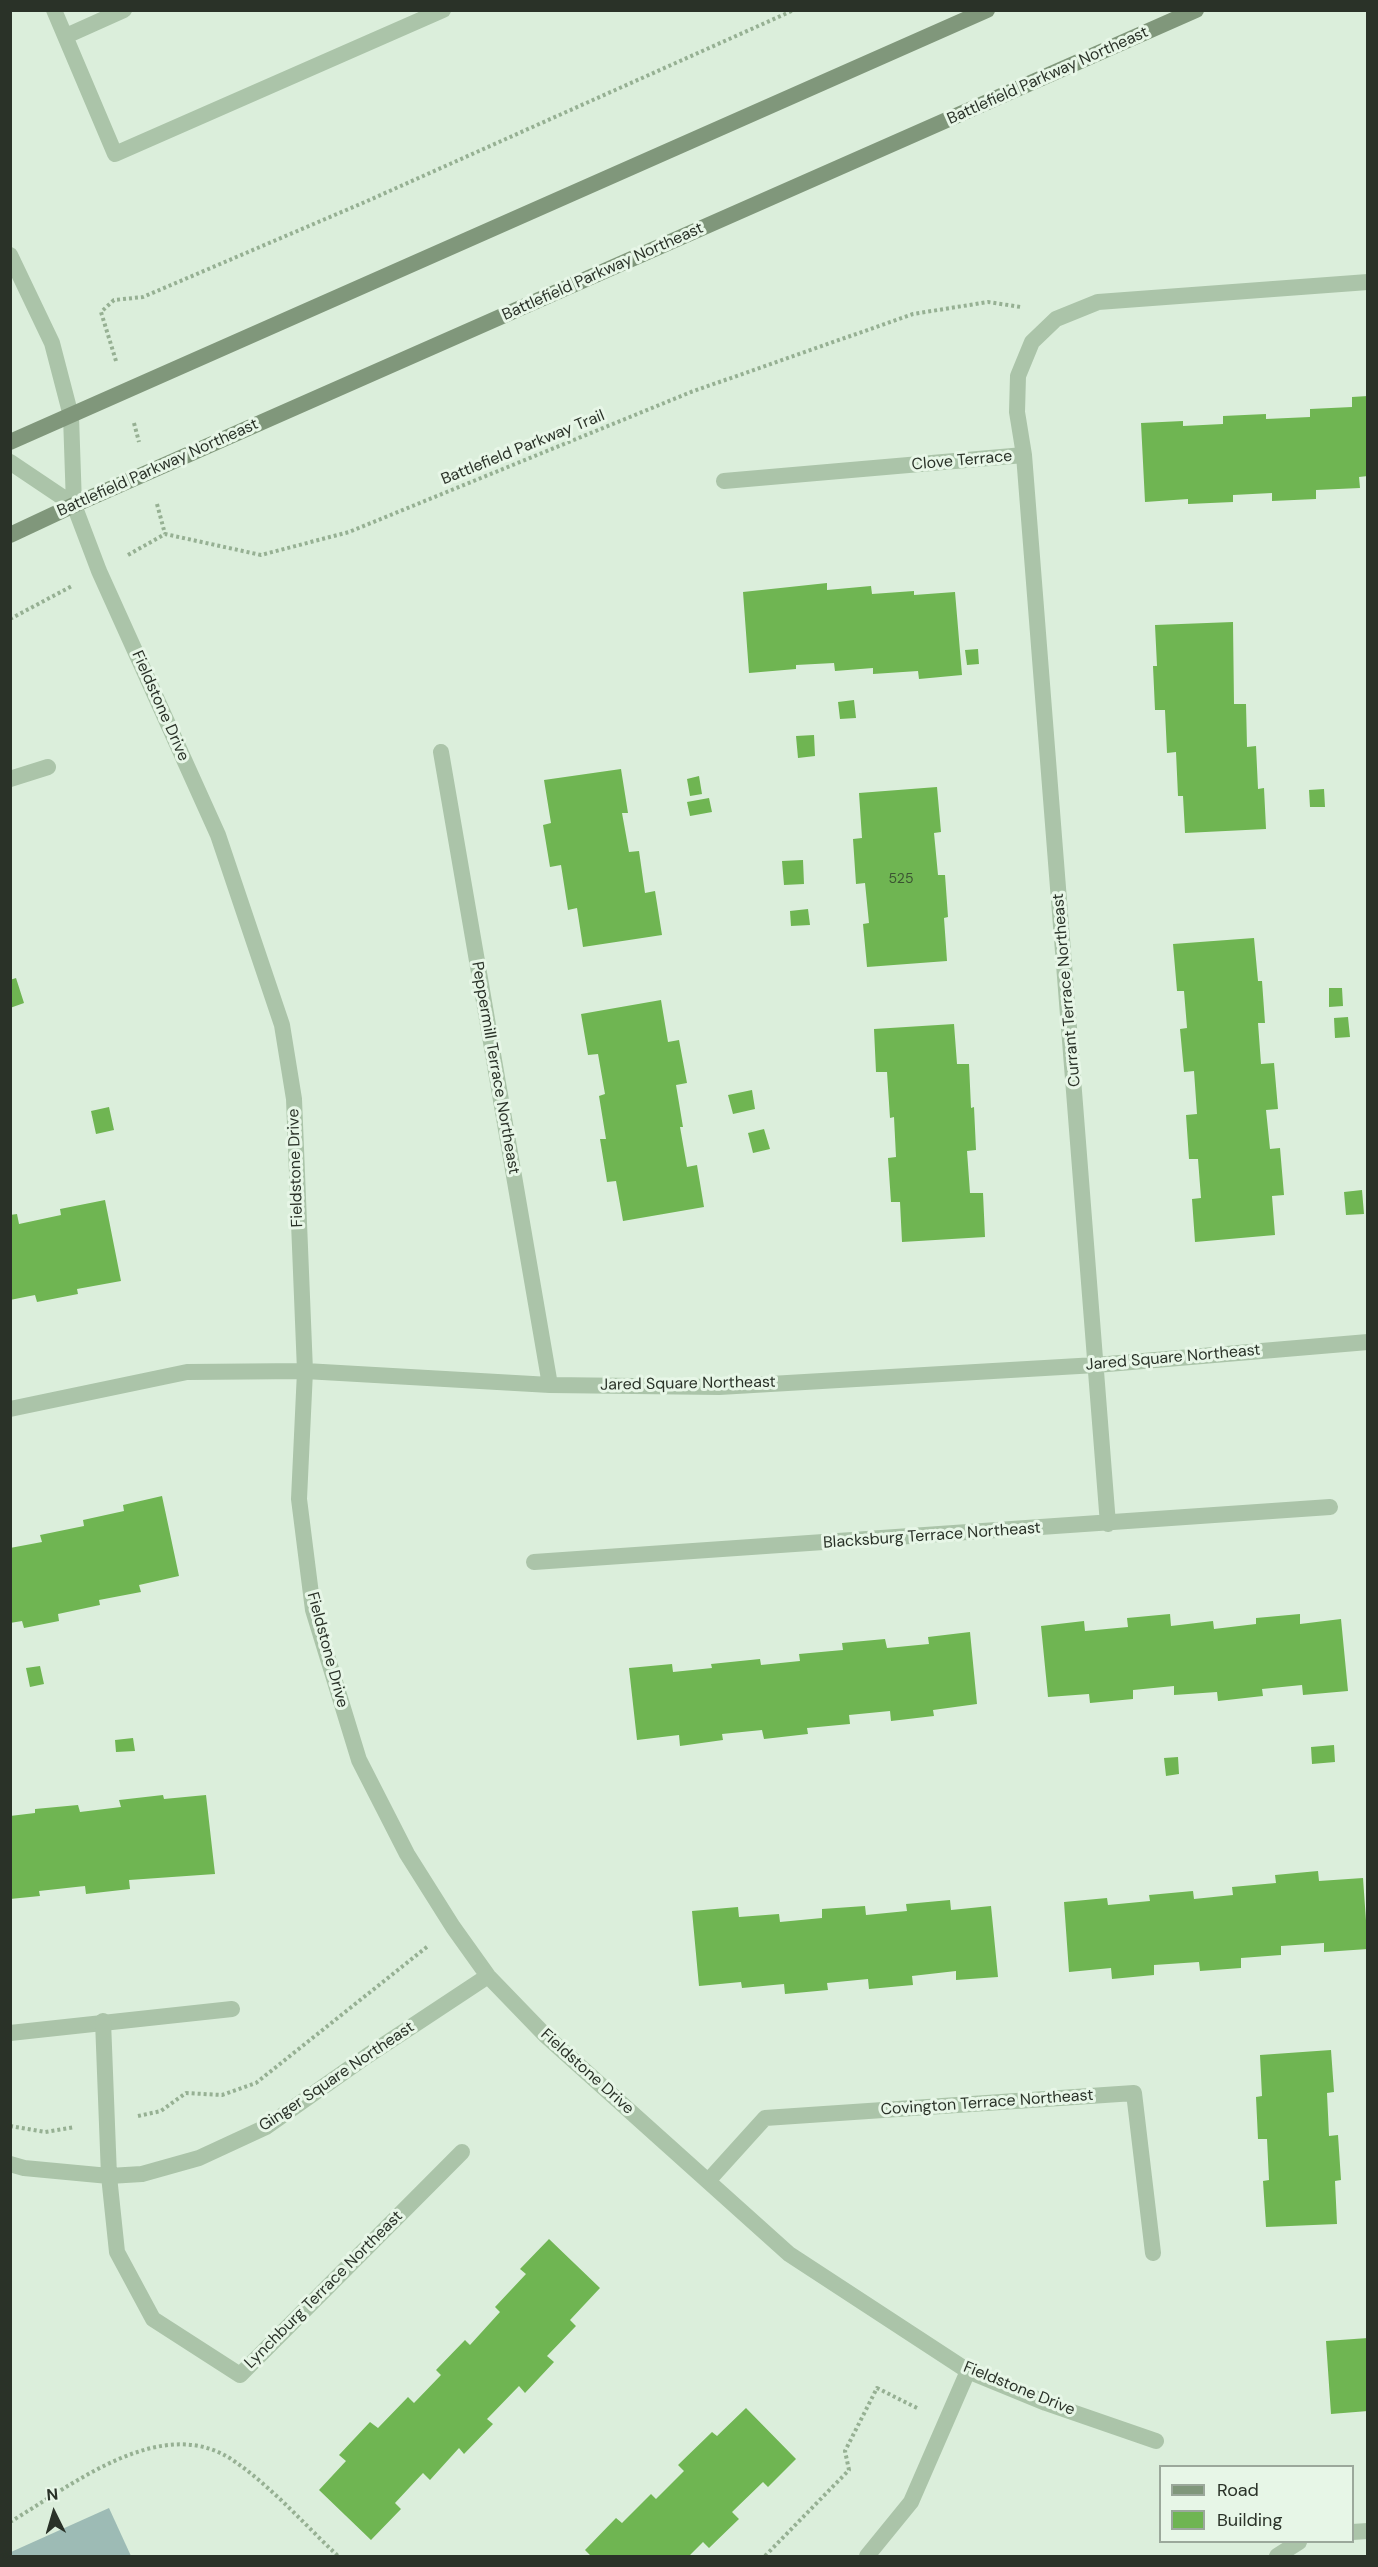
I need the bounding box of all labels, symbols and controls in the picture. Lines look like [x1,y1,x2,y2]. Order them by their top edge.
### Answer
street label: Battlefield Parkway Northeast [944,23,1152,129]
street label: Battlefield Parkway Northeast [499,219,707,325]
street label: Battlefield Parkway Trail [439,406,607,490]
street label: Battlefield Parkway Northeast [54,415,262,521]
street label: Clove Terrace [911,447,1013,475]
street label: Fieldstone Drive [127,648,193,764]
house number: 525 [889,871,913,887]
street label: Currant Terrace Northeast [1049,892,1085,1088]
street label: Peppermill Terrace Northeast [467,960,523,1176]
street label: Fieldstone Drive [284,1108,308,1228]
street label: Jared Square Northeast [1085,1341,1261,1375]
street label: Jared Square Northeast [600,1373,776,1395]
street label: Blacksburg Terrace Northeast [823,1519,1041,1553]
street label: Fieldstone Drive [302,1590,352,1710]
street label: Ginger Square Northeast [256,2018,418,2136]
street label: Fieldstone Drive [536,2025,638,2119]
street label: Covington Terrace Northeast [880,2086,1094,2120]
street label: Lynchburg Terrace Northeast [241,2207,407,2373]
street label: Fieldstone Drive [960,2358,1078,2420]
legend [1159,2465,1354,2543]
text: Road [1217,2478,1259,2502]
north arrow [24,2483,84,2543]
text: N [46,2484,59,2506]
text: Building [1217,2508,1282,2532]

